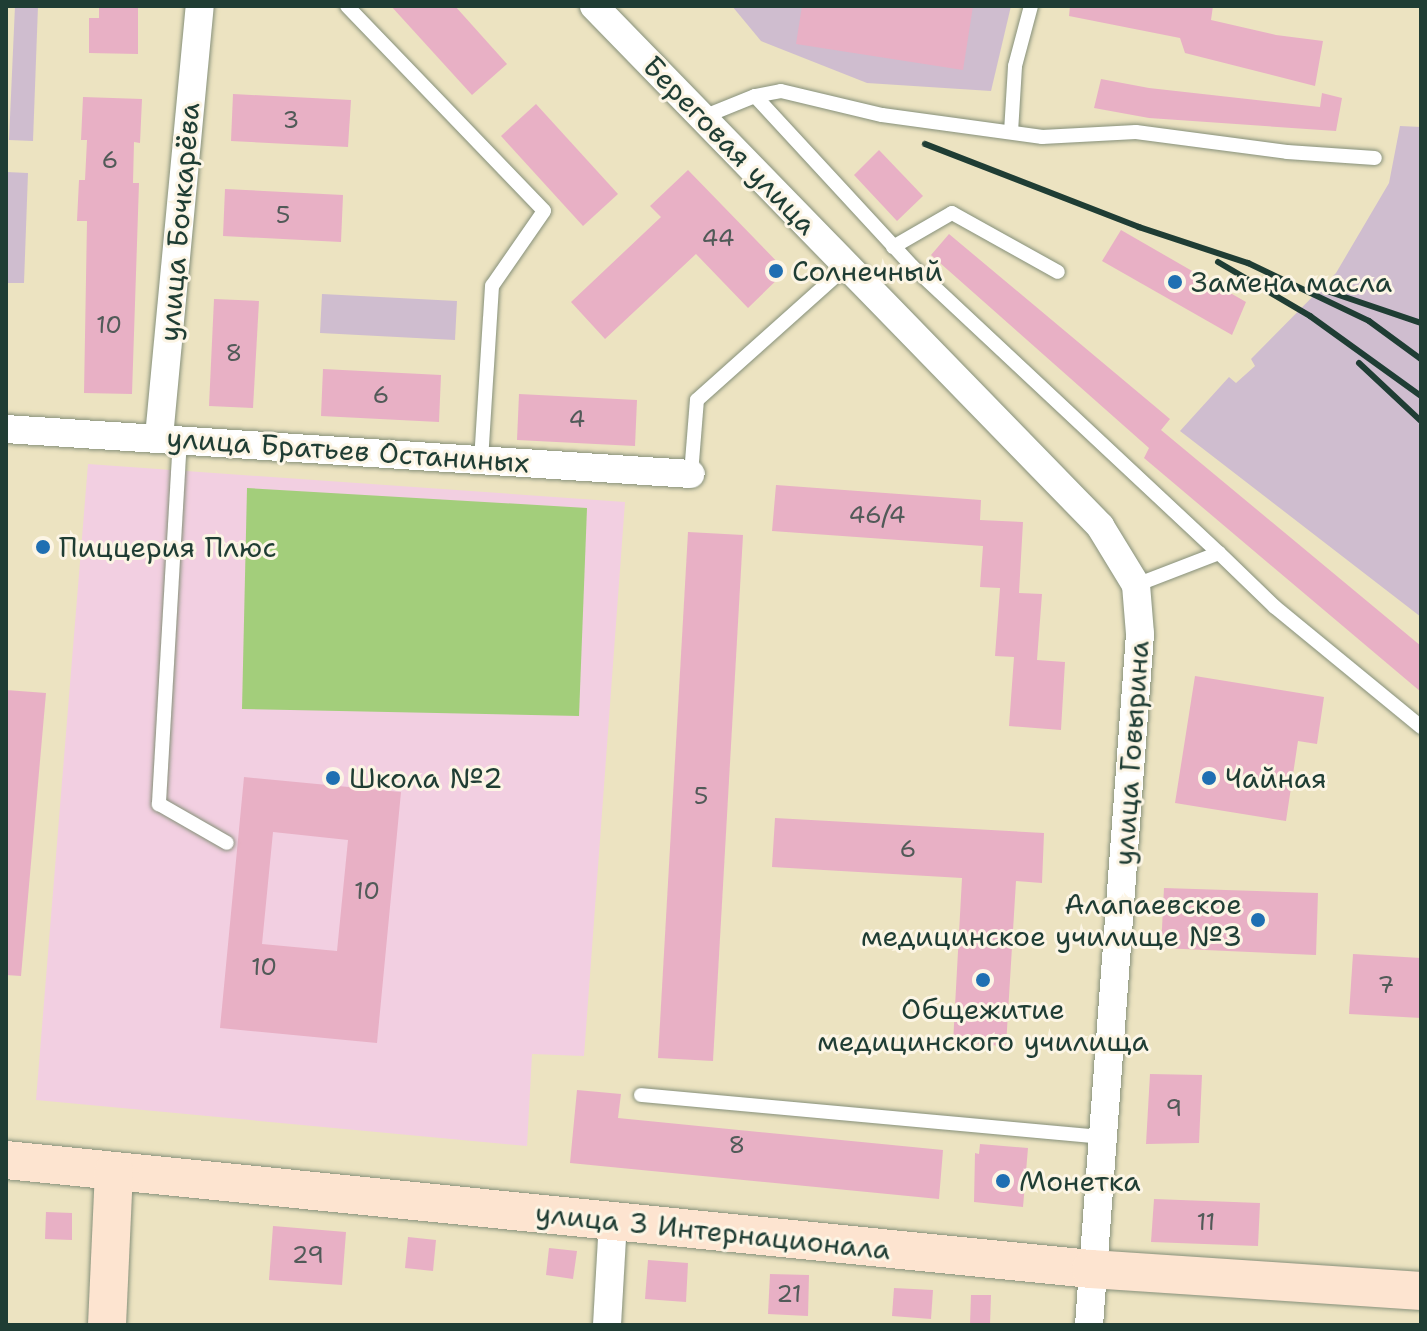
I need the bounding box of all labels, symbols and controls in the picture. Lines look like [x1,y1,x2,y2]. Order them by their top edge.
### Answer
street label: Береговая улица [636,49,824,241]
street label: улица Бочкарёва [152,101,206,343]
house number: 3 [283,107,299,135]
house number: 6 [102,147,118,175]
house number: 5 [276,202,290,230]
house number: 44 [702,225,734,253]
place label: Солнечный [792,254,943,288]
marker: Солнечный [767,262,785,280]
place label: Замена масла [1191,265,1392,299]
marker: Замена масла [1166,273,1184,291]
house number: 10 [96,312,122,340]
house number: 8 [226,340,242,368]
house number: 6 [373,382,389,410]
house number: 4 [569,406,585,434]
street label: улица Братьев Останиных [166,421,530,479]
house number: 46/4 [849,502,905,530]
place label: Пиццерия Плюс [59,530,276,564]
marker: Пиццерия Плюс [34,538,52,556]
street label: улица Говырина [1106,639,1156,867]
place label: Школа №2 [349,761,503,795]
place label: Чайная [1225,761,1327,795]
marker: Школа №2 [324,769,342,787]
marker: Чайная [1200,769,1218,787]
house number: 5 [694,783,708,811]
house number: 6 [900,836,916,864]
house number: 10 [354,878,380,906]
place label: Алапаевское медицинское училище №3 [861,887,1242,953]
marker: Алапаевское медицинское училище №3 [1249,911,1267,929]
house number: 10 [251,954,277,982]
marker: Общежитие медицинского училища [974,971,992,989]
house number: 7 [1378,972,1394,1000]
place label: Общежитие медицинского училища [817,992,1149,1058]
house number: 9 [1166,1095,1182,1123]
house number: 8 [729,1132,745,1160]
place label: Монетка [1019,1164,1141,1198]
marker: Монетка [994,1172,1012,1190]
street label: улица 3 Интернационала [534,1196,892,1266]
house number: 11 [1196,1209,1216,1237]
house number: 29 [292,1242,324,1270]
house number: 21 [776,1281,802,1309]

